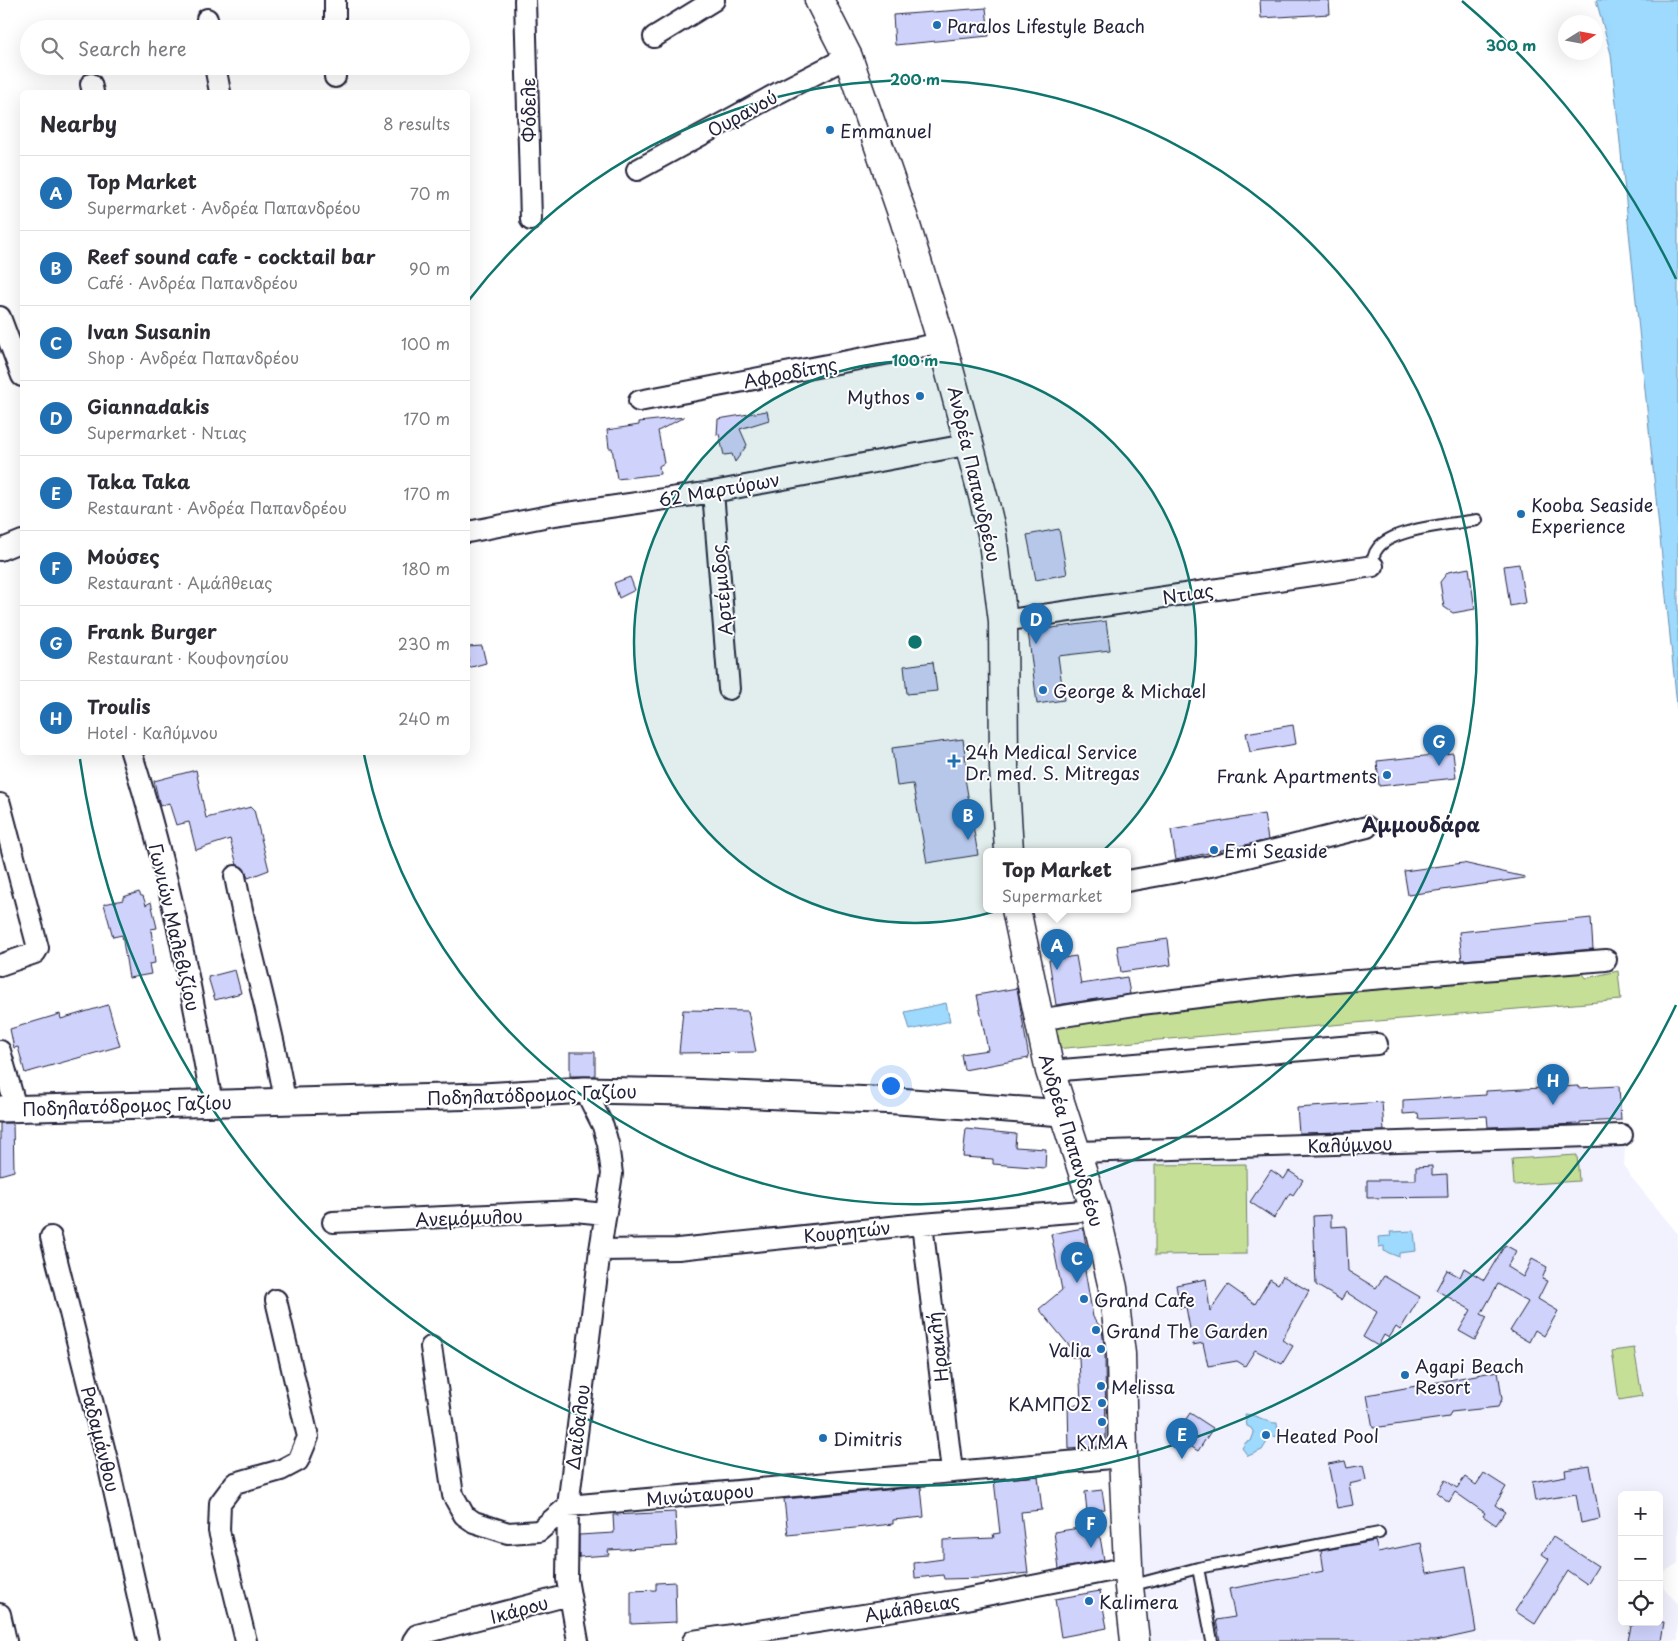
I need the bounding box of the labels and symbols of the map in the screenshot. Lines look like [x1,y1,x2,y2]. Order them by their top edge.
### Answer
place label: Paralos Lifestyle Beach [947,12,1145,39]
north arrow [1558,15,1603,60]
marker: Paralos Lifestyle Beach [931,19,943,31]
text: 300 m [1486,33,1536,56]
text: 200 m [890,67,940,90]
street label: Φόδελε [514,77,542,143]
street label: Ουρανού [702,83,782,143]
place label: Emmanuel [840,117,932,144]
marker: Emmanuel [824,124,836,136]
text: 100 m [892,348,938,371]
street label: Αφροδίτης [741,350,839,394]
place label: Mythos [847,383,910,410]
street label: Ανδρέα Παπανδρέου [942,384,1008,564]
marker: Mythos [914,390,926,402]
street label: 62 Μαρτύρων [656,465,782,513]
place label: Kooba Seaside Experience [1531,491,1653,539]
marker: Kooba Seaside Experience [1515,508,1527,520]
street label: Αρτέμιδος [704,543,738,637]
street label: Ντιας [1161,576,1215,610]
pin: D [1020,603,1052,644]
centre of rings [906,633,924,651]
place label: George & Michael [1053,677,1206,704]
marker: George & Michael [1037,684,1049,696]
pin: G [1423,725,1455,766]
place label: 24h Medical Service Dr. med. S. Mitregas [965,738,1140,786]
marker: 24h Medical Service Dr. med. S. Mitregas [947,754,961,768]
place label: Frank Apartments [1216,762,1377,789]
marker: Frank Apartments [1381,769,1393,781]
pin: B [952,799,984,840]
district label: Αμμουδάρα [1362,809,1481,839]
place label: Emi Seaside [1224,837,1328,864]
street label: Γωνιών Μαλεβιζίου [143,840,207,1014]
marker: Emi Seaside [1208,844,1220,856]
pin: A [1041,929,1073,970]
street label: Ανδρέα Παπανδρέου [1033,1050,1111,1230]
pin: H [1537,1064,1569,1105]
your location [878,1073,904,1099]
street label: Ποδηλατόδρομος Γαζίου [427,1077,637,1111]
street label: Ποδηλατόδρομος Γαζίου [22,1088,232,1122]
street label: Καλύμνου [1307,1129,1393,1159]
street label: Ανεμόμυλου [415,1202,523,1232]
street label: Κουρητών [802,1213,892,1249]
pin: C [1061,1242,1093,1283]
place label: Grand Cafe [1094,1286,1195,1313]
marker: Grand Cafe [1078,1293,1090,1305]
street label: Ηρακλή [919,1310,955,1384]
place label: Grand The Garden [1106,1317,1268,1344]
marker: Grand The Garden [1090,1324,1102,1336]
place label: Valia [1048,1336,1091,1363]
marker: Valia [1095,1343,1107,1355]
place label: Agapi Beach Resort [1415,1352,1524,1400]
marker: Agapi Beach Resort [1399,1369,1411,1381]
place label: Melissa [1111,1373,1175,1400]
marker: Melissa [1095,1380,1107,1392]
street label: Ραδαμάνθου [75,1383,127,1495]
street label: Δαίδαλου [558,1383,596,1471]
place label: ΚΑΜΠΟΣ [1008,1390,1092,1417]
marker: ΚΑΜΠΟΣ [1096,1397,1108,1409]
marker: ΚΥΜΑ [1096,1416,1108,1428]
pin: E [1166,1418,1198,1459]
place label: Heated Pool [1276,1422,1379,1449]
place label: Dimitris [833,1425,902,1452]
place label: ΚΥΜΑ [1076,1428,1128,1455]
marker: Heated Pool [1260,1429,1272,1441]
marker: Dimitris [817,1432,829,1444]
street label: Μινώταυρου [645,1476,755,1512]
pin: F [1075,1507,1107,1548]
street label: Αμάλθειας [862,1586,962,1628]
street label: Ικάρου [487,1588,551,1630]
place label: Kalimera [1099,1588,1178,1615]
marker: Kalimera [1083,1595,1095,1607]

